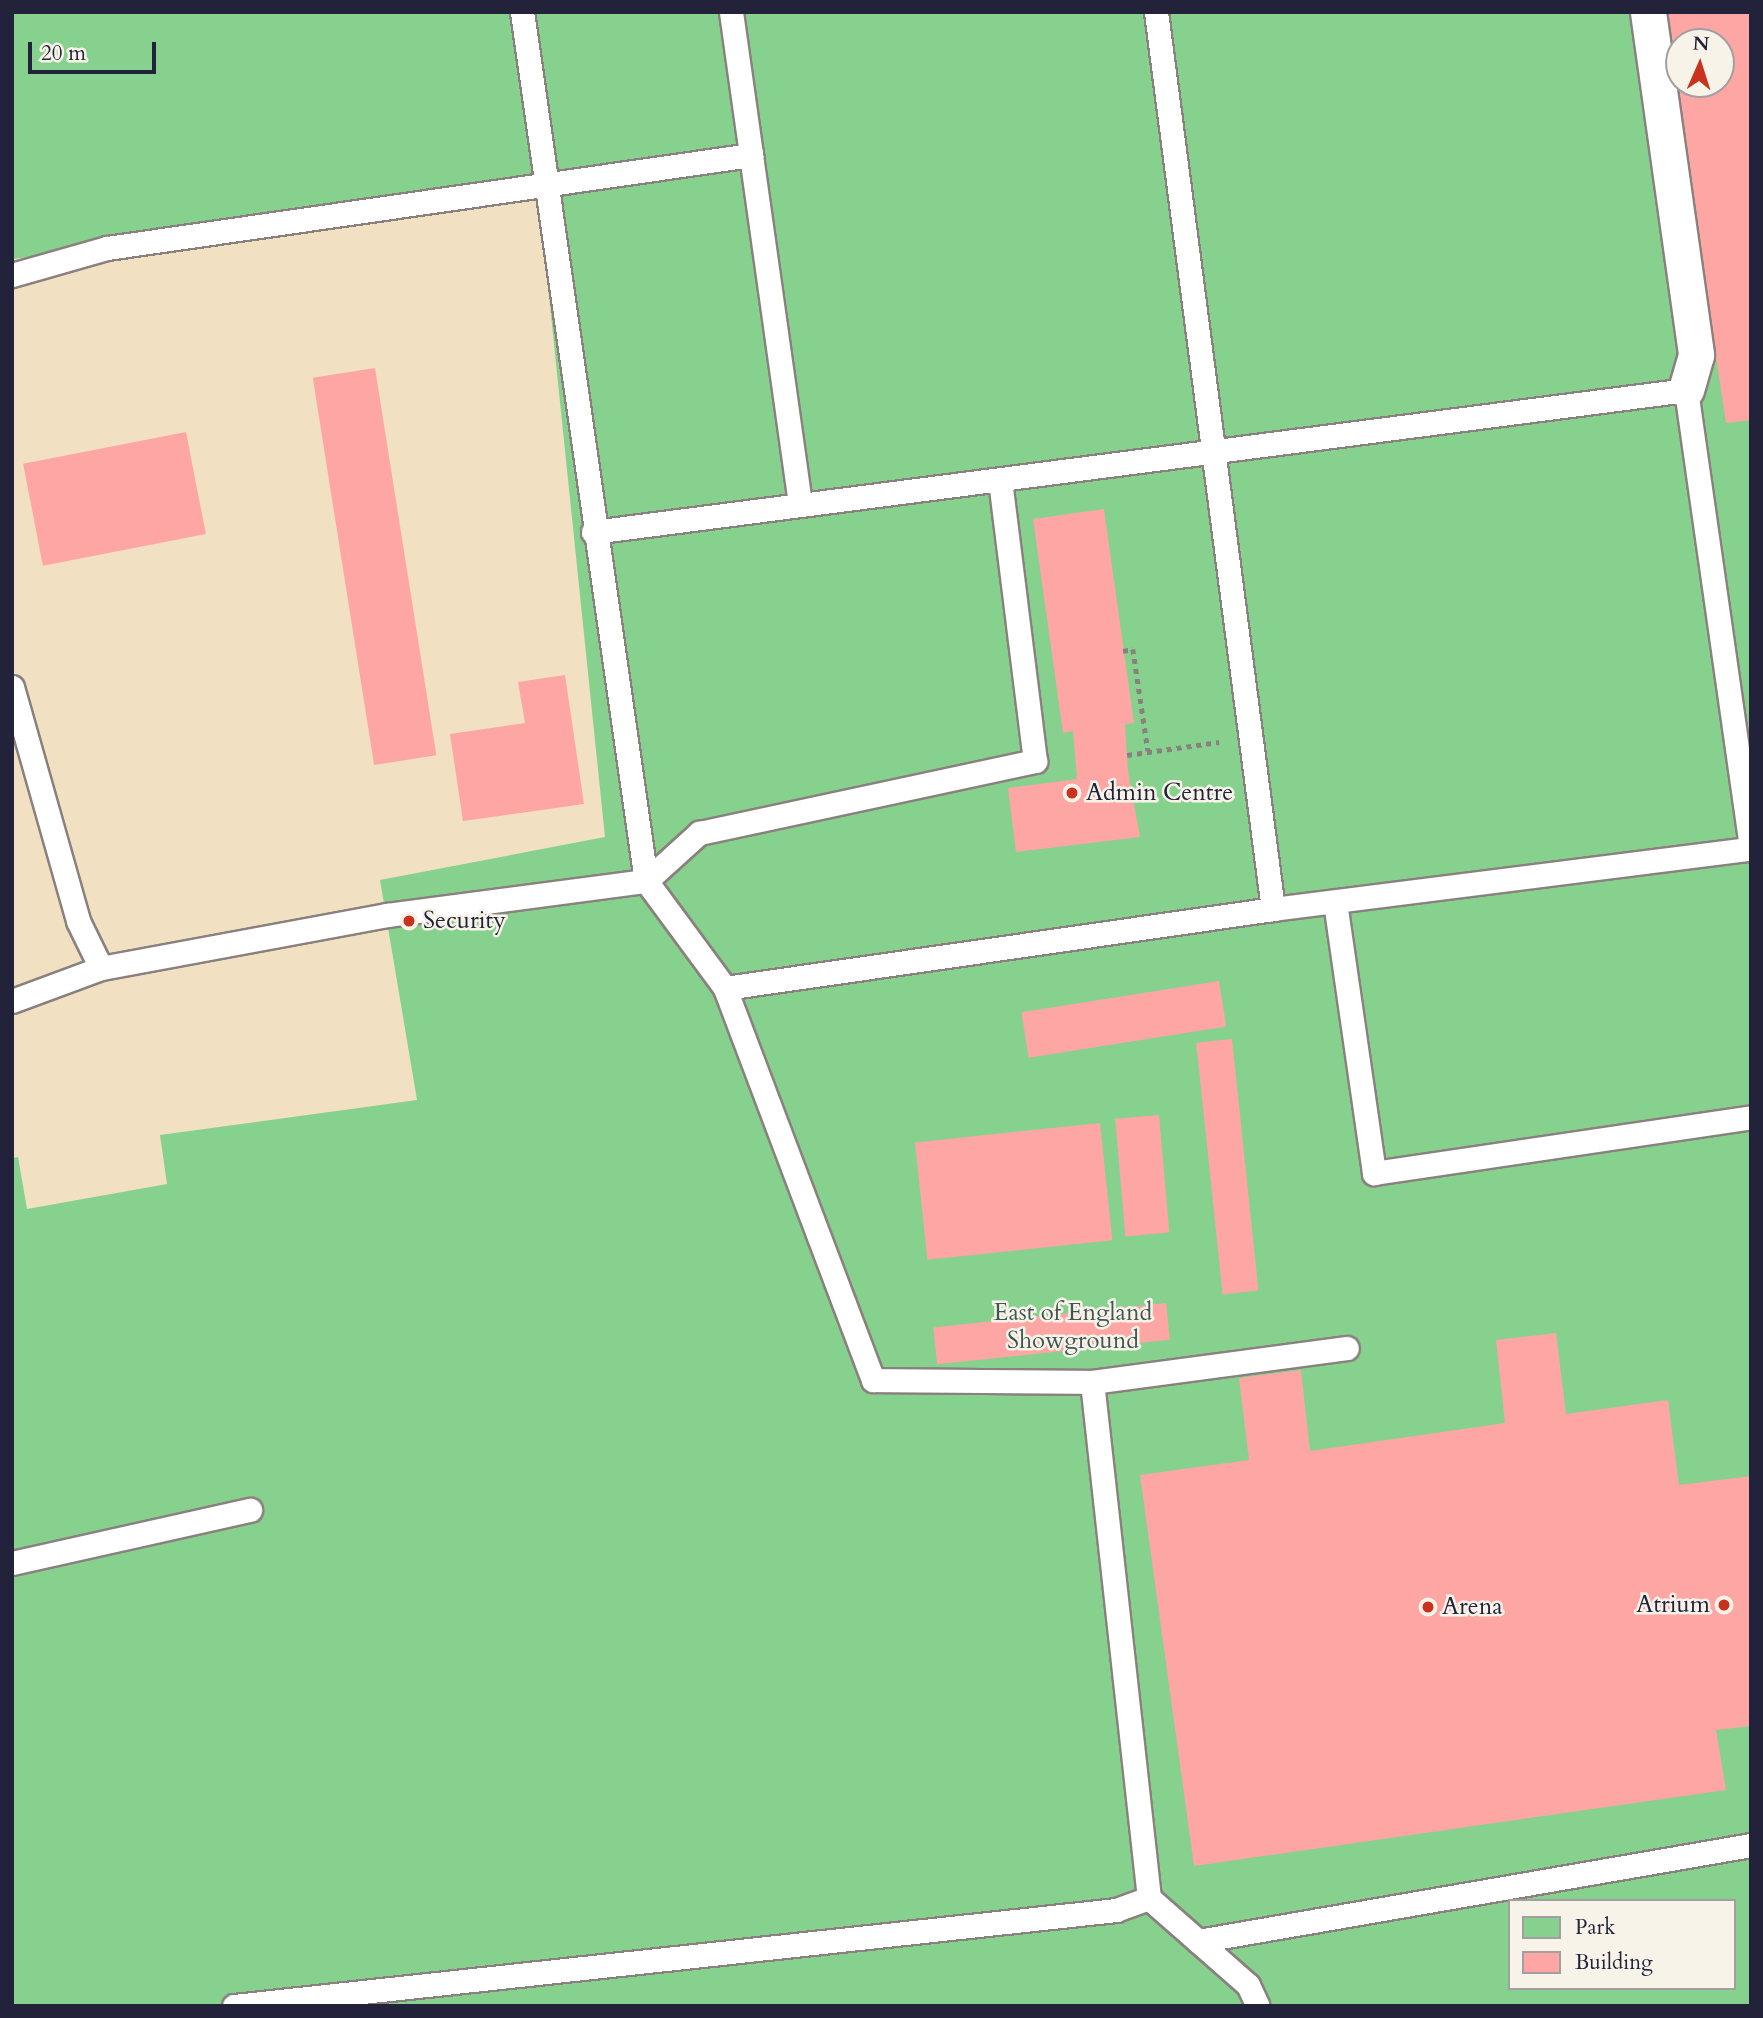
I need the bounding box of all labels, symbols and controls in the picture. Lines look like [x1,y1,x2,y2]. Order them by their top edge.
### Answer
scale bar [32,28,159,72]
north arrow [1665,28,1735,98]
text: N [1692,31,1710,57]
text: 20 m [41,39,86,68]
place label: Admin Centre [1086,779,1233,807]
marker: Admin Centre [1064,785,1080,801]
place label: Security [423,907,506,935]
marker: Security [401,913,417,929]
park label: East of England Showground [994,1299,1152,1355]
place label: Atrium [1636,1591,1710,1619]
place label: Arena [1442,1593,1503,1621]
marker: Atrium [1716,1597,1732,1613]
marker: Arena [1420,1599,1436,1615]
legend [1508,1899,1735,1990]
text: Park [1575,1913,1615,1942]
text: Building [1575,1948,1653,1977]

